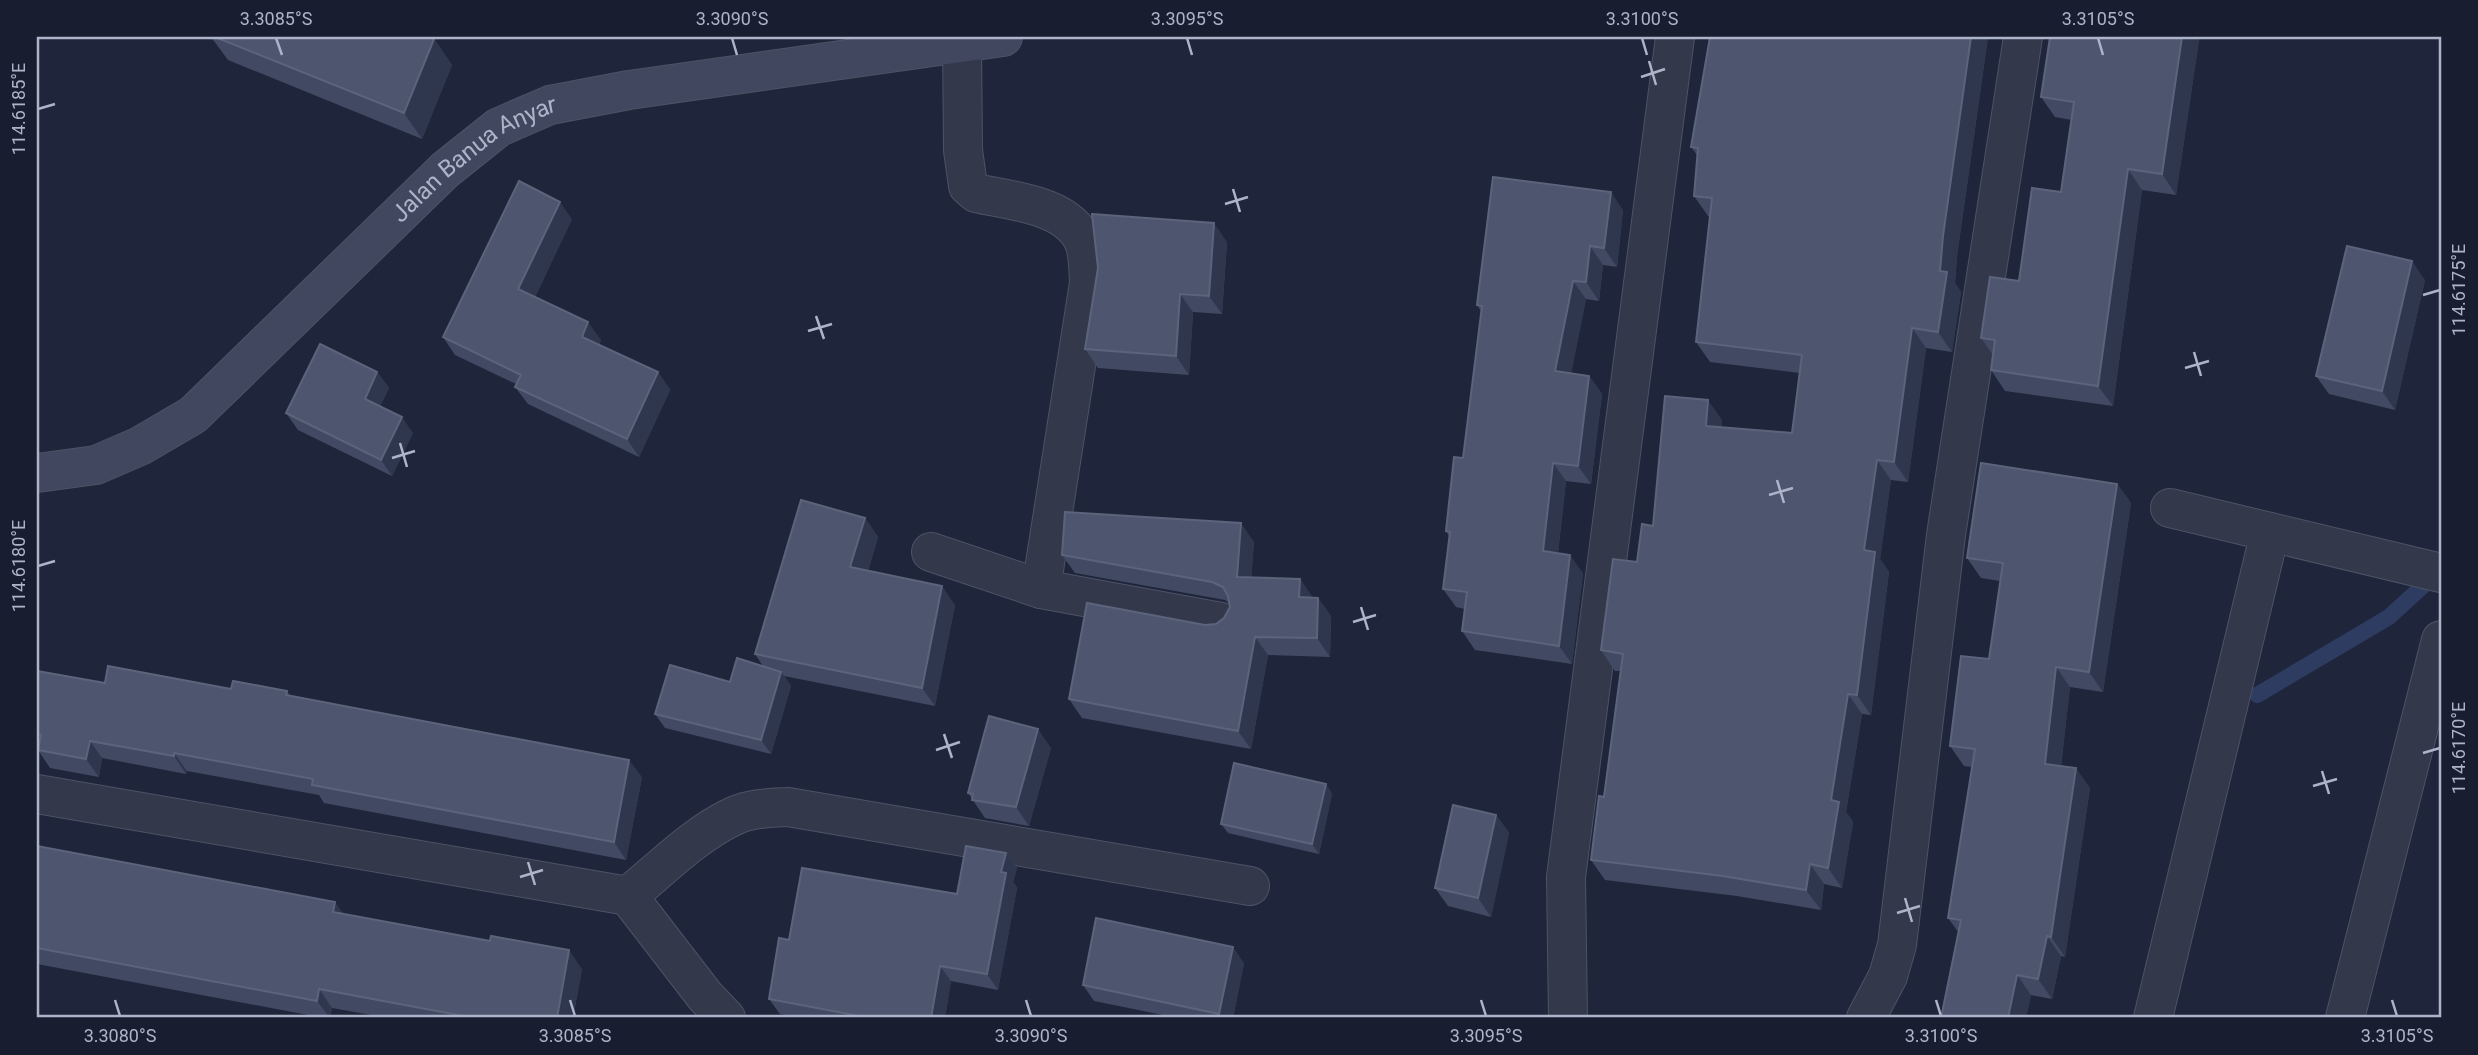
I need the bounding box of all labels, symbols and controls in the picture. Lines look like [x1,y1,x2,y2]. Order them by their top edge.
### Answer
text: 3.3085°S [240,8,313,29]
text: 3.3090°S [696,8,769,29]
text: 3.3095°S [1151,8,1224,29]
text: 3.3100°S [1606,8,1679,29]
text: 3.3105°S [2062,8,2135,29]
text: 114.6185°E [8,63,29,155]
street label: Jalan Banua Anyar [386,90,558,228]
text: 114.6175°E [2448,244,2469,336]
text: 114.6180°E [8,520,29,612]
text: 114.6170°E [2448,702,2469,794]
text: 3.3080°S [84,1025,157,1046]
text: 3.3085°S [539,1025,612,1046]
text: 3.3090°S [995,1025,1068,1046]
text: 3.3095°S [1450,1025,1523,1046]
text: 3.3100°S [1905,1025,1978,1046]
text: 3.3105°S [2361,1025,2434,1046]

